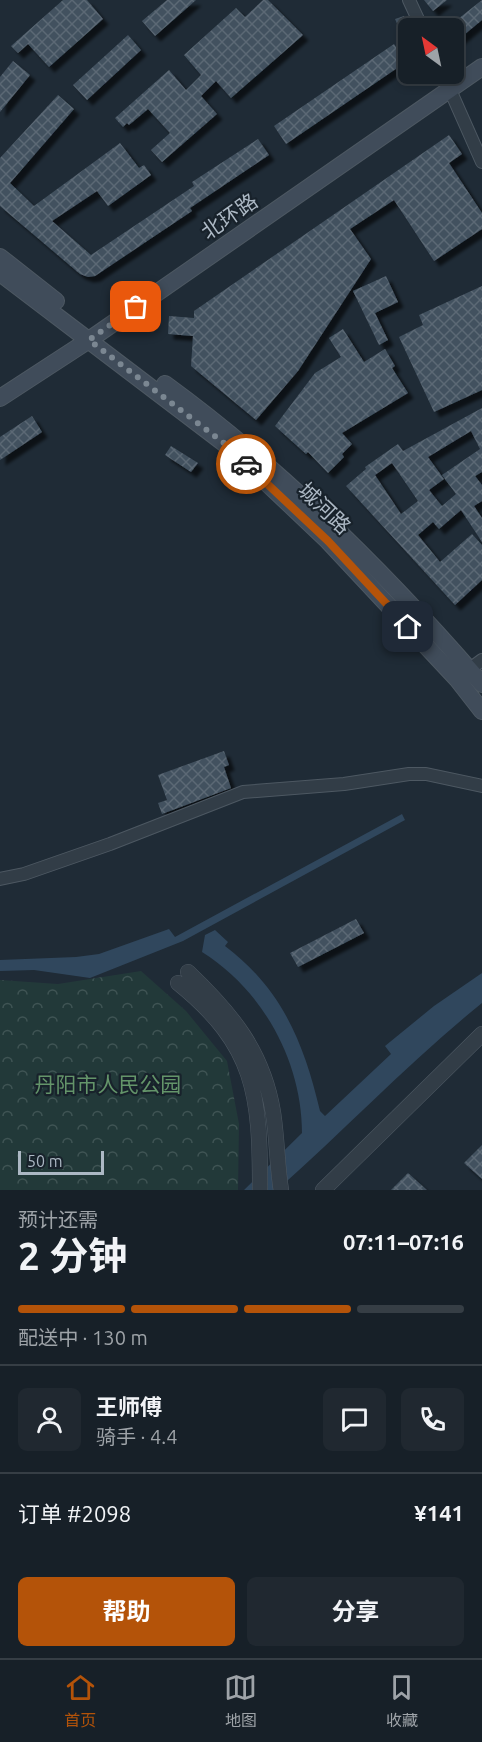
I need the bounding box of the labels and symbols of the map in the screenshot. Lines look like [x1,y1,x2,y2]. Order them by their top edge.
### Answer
north arrow [398,18,464,84]
street label: 北环路 [196,188,262,244]
pin [110,281,161,332]
courier [216,434,276,494]
street label: 城河路 [294,477,356,539]
pin [382,601,433,652]
park label: 丹阳市人民公园 [35,1072,182,1096]
scale bar [18,1148,104,1176]

